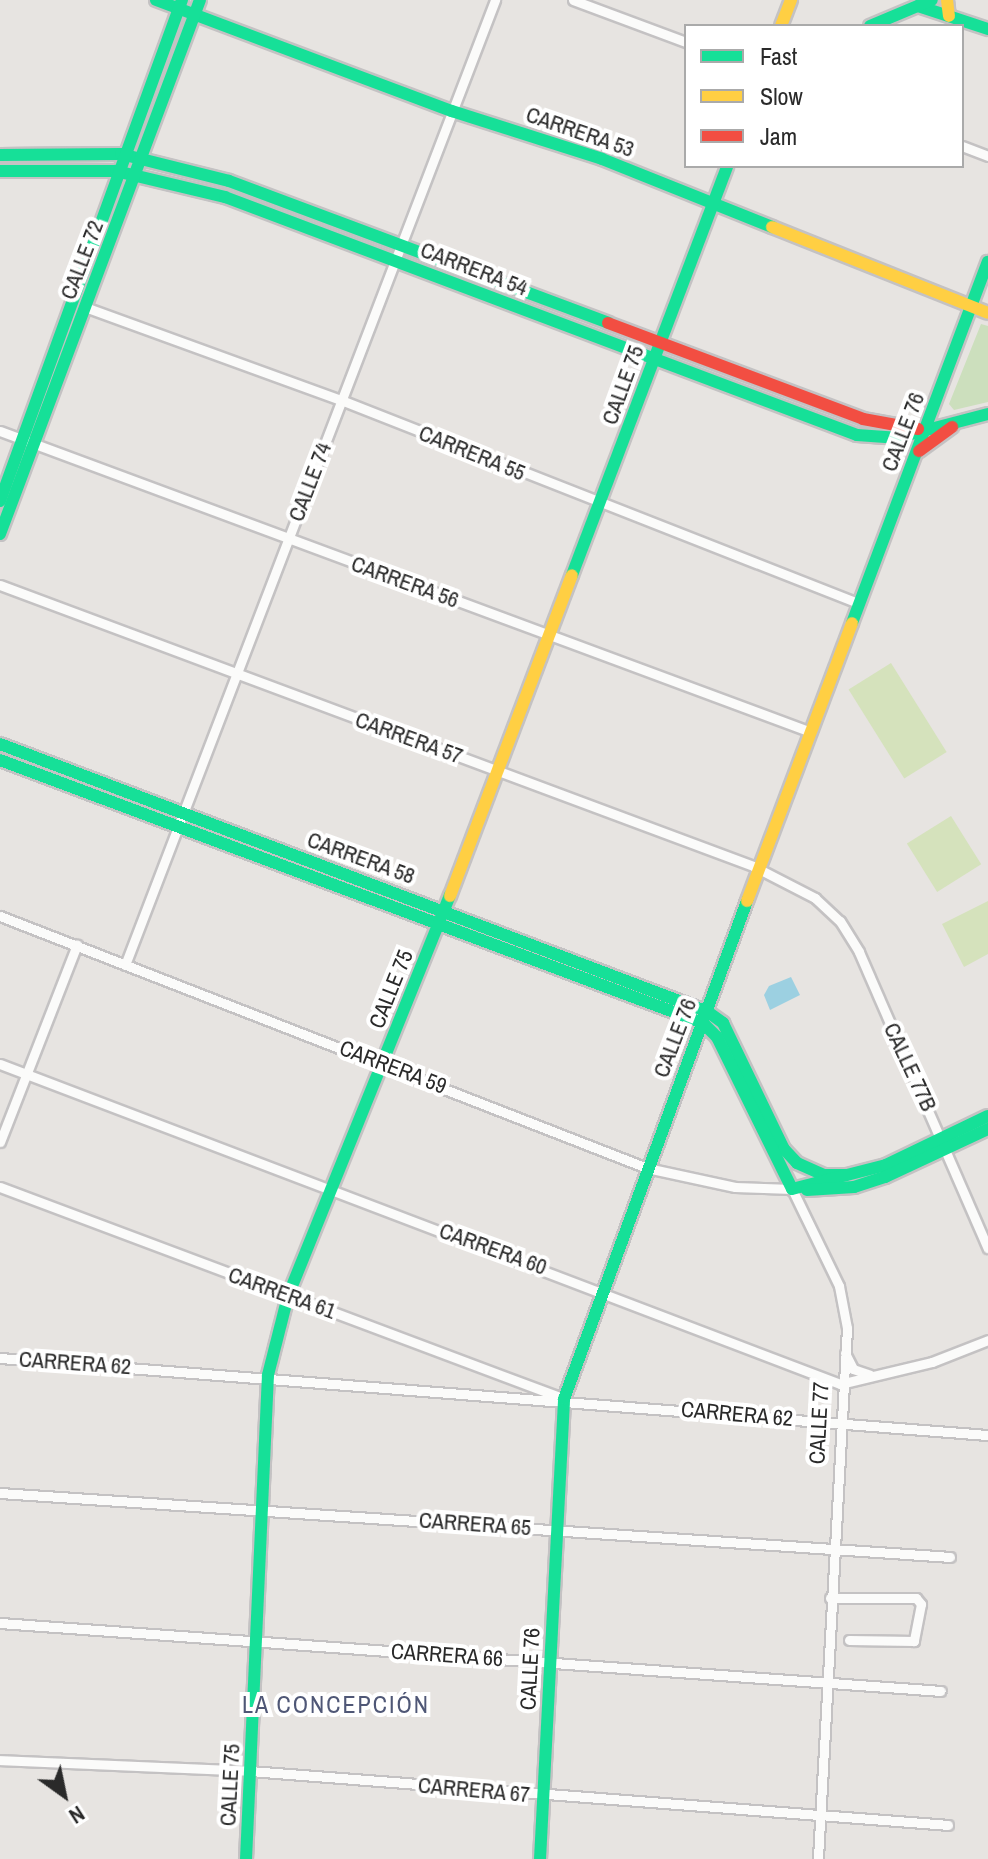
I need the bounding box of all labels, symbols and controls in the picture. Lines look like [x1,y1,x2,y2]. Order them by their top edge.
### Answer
legend [684,24,964,168]
text: Fast [760,40,797,72]
text: Slow [760,80,803,112]
street label: CARRERA 53 [522,101,638,163]
text: Jam [760,120,797,152]
street label: CALLE 72 [55,217,109,303]
street label: CARRERA 54 [416,236,532,302]
street label: CALLE 75 [597,342,649,428]
street label: CALLE 76 [876,389,930,475]
street label: CARRERA 55 [415,420,529,486]
street label: CALLE 74 [283,439,337,525]
street label: CARRERA 56 [347,550,463,614]
street label: CARRERA 57 [351,706,467,770]
street label: CARRERA 58 [303,826,419,890]
street label: CALLE 75 [363,946,419,1032]
street label: CALLE 76 [648,995,702,1081]
street label: CALLE 77B [878,1019,942,1115]
street label: CARRERA 59 [335,1034,451,1100]
street label: CARRERA 60 [435,1217,551,1281]
street label: CARRERA 61 [224,1261,340,1325]
street label: CARRERA 62 [18,1346,132,1380]
street label: CALLE 77 [804,1381,834,1465]
street label: CARRERA 62 [679,1396,795,1432]
street label: CARRERA 65 [418,1507,532,1541]
street label: CALLE 76 [515,1627,545,1711]
street label: CARRERA 66 [390,1638,504,1672]
district label: LA CONCEPCIÓN [242,1691,430,1719]
street label: CALLE 75 [215,1743,245,1827]
north arrow [24,1755,104,1835]
street label: CARRERA 67 [416,1772,532,1808]
text: N [63,1799,91,1831]

